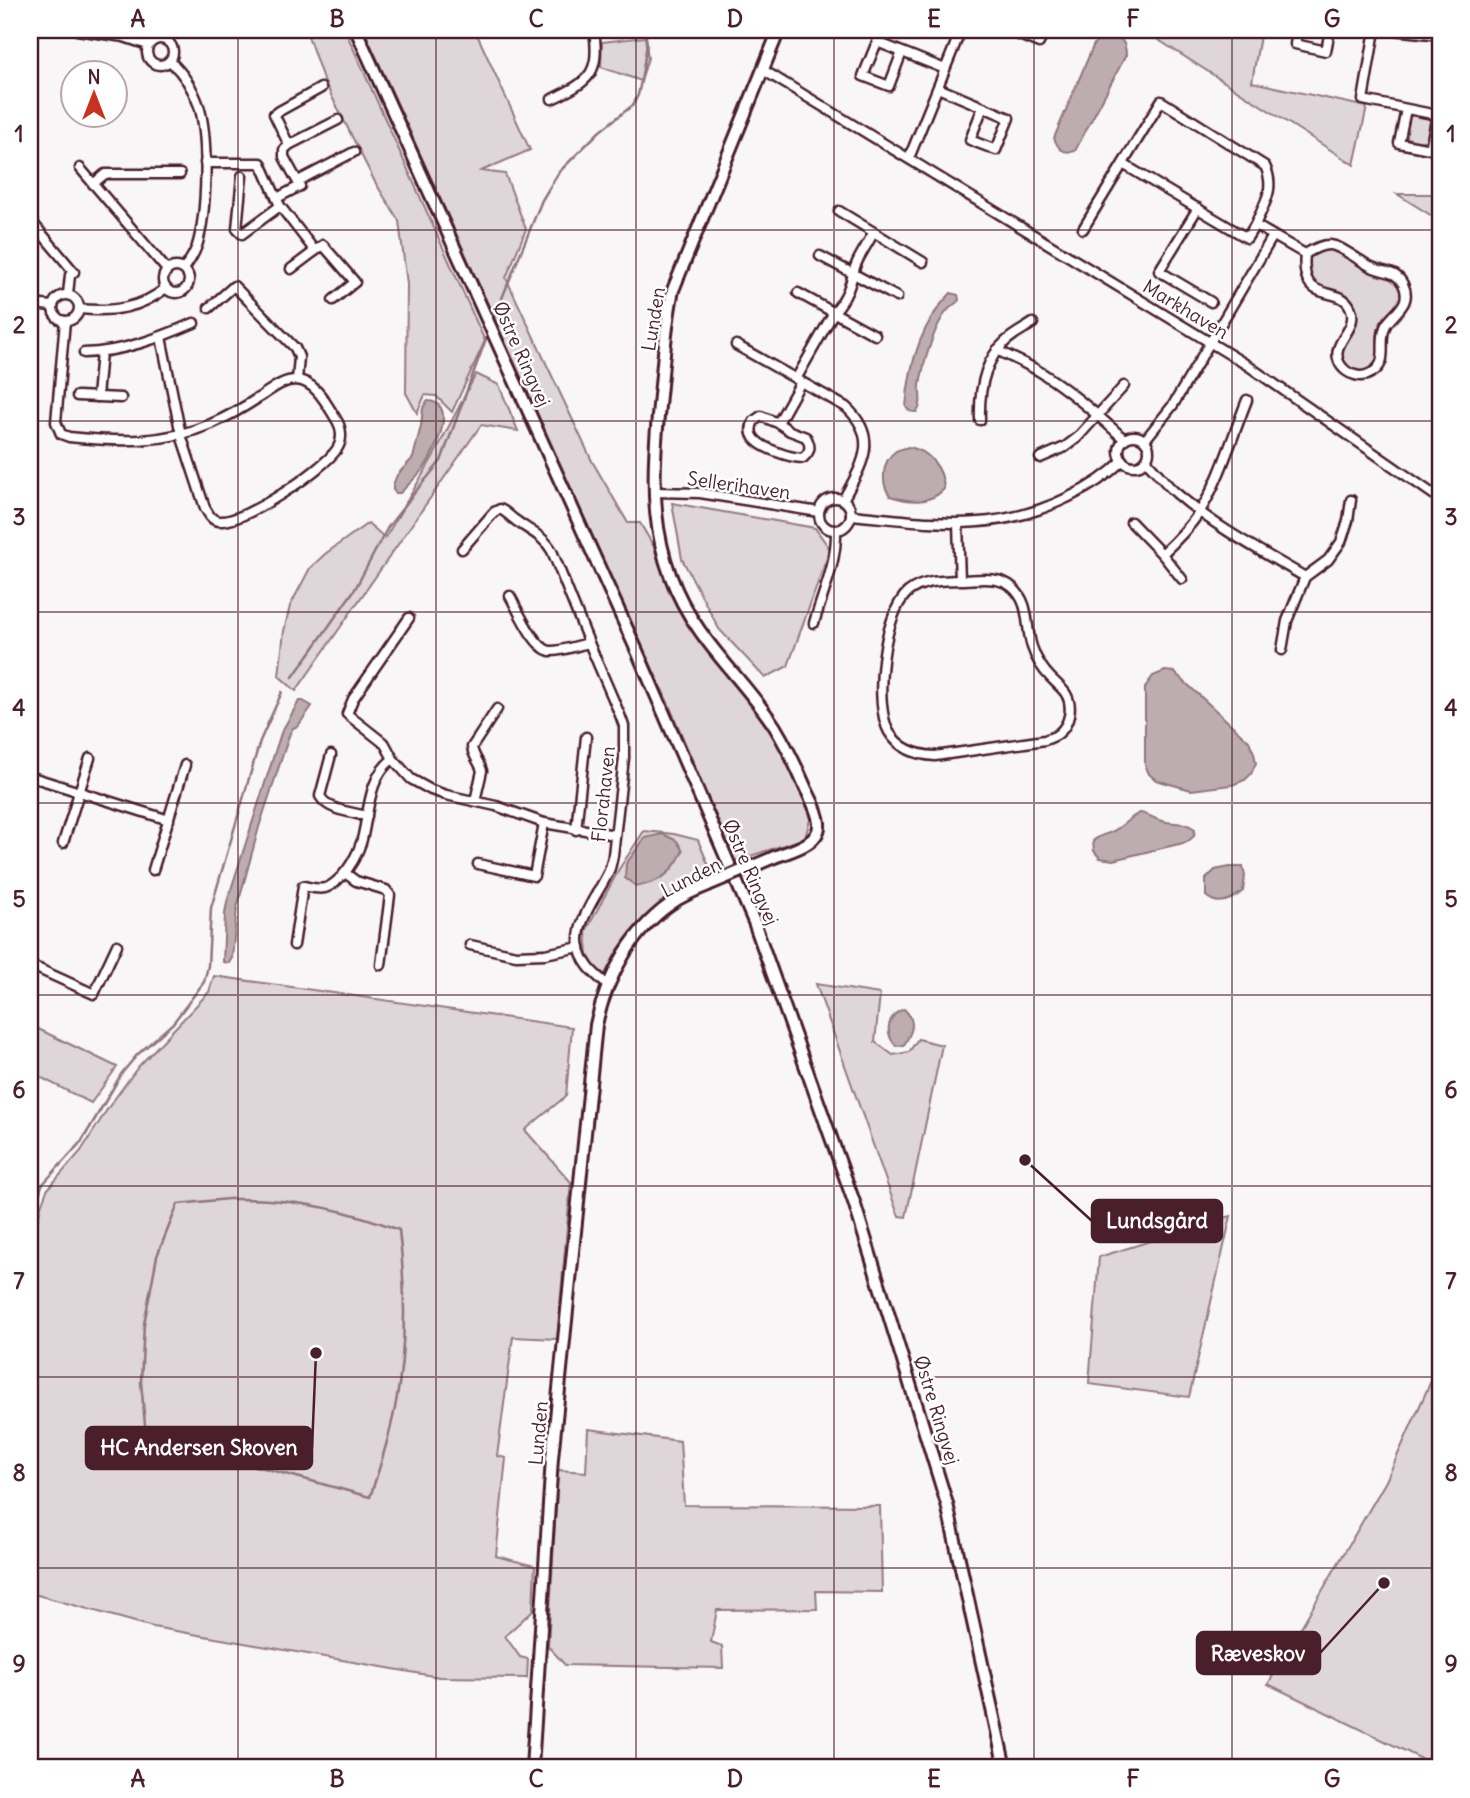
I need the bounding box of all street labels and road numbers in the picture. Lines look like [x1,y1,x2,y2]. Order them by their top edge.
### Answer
street label: Markhaven [1139,274,1233,344]
street label: Lunden [636,285,670,353]
street label: Østre Ringvej [488,298,556,410]
street label: Sellerihaven [686,466,792,504]
street label: Florahaven [586,745,620,843]
street label: Østre Ringvej [718,815,784,929]
street label: Lunden [657,852,725,902]
street label: Østre Ringvej [909,1352,965,1468]
street label: Lunden [523,1400,553,1466]

